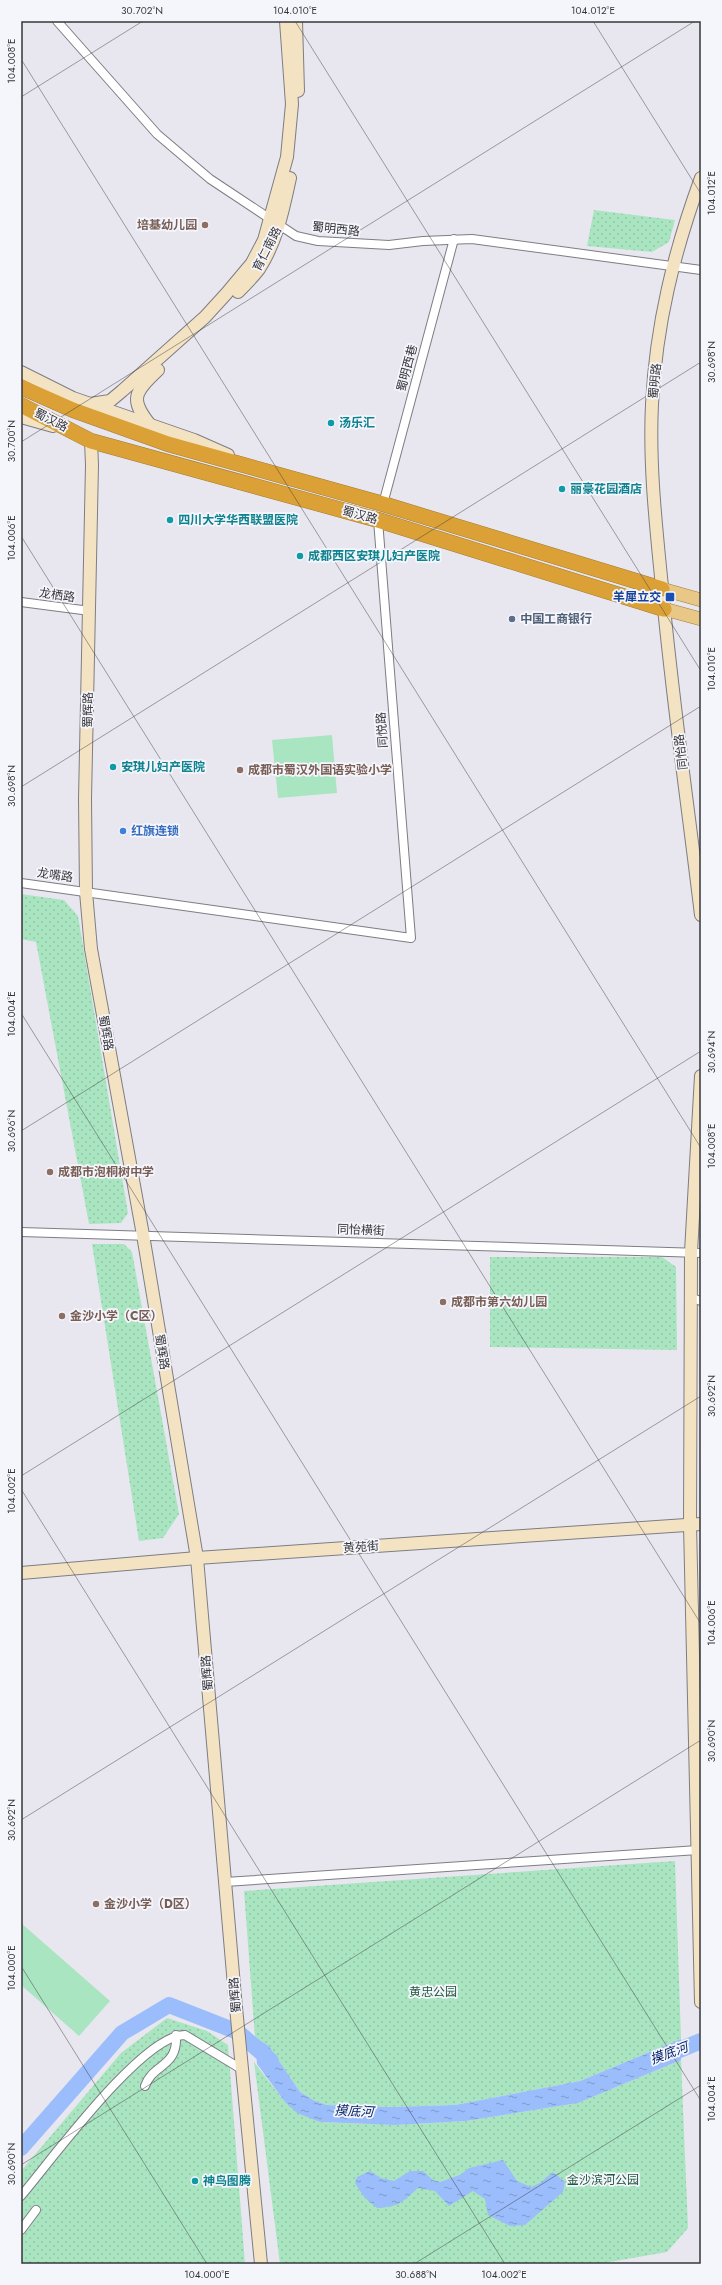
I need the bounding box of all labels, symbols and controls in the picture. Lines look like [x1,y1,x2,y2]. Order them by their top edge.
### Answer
text: 30.702°N [121,3,163,18]
text: 104.010°E [273,3,317,18]
text: 104.012°E [571,3,615,18]
text: 104.008°E [4,38,19,84]
text: 104.012°E [704,171,719,215]
place label: 培基幼儿园 [137,216,197,234]
street label: 蜀明西路 [311,218,361,240]
marker: 培基幼儿园 [200,220,210,230]
street label: 育仁南路 [248,224,286,274]
text: 30.698°N [704,341,719,383]
street label: 蜀明西巷 [392,342,422,394]
street label: 蜀明路 [644,362,666,400]
street label: 蜀汉路 [31,404,71,436]
place label: 汤乐汇 [339,414,375,432]
marker: 汤乐汇 [326,418,336,428]
text: 30.700°N [4,420,19,462]
place label: 丽豪花园酒店 [570,480,642,498]
marker: 丽豪花园酒店 [557,484,567,494]
street label: 蜀汉路 [340,501,380,529]
place label: 四川大学华西联盟医院 [178,511,298,529]
text: 104.006°E [4,515,19,561]
marker: 四川大学华西联盟医院 [165,515,175,525]
place label: 成都西区安琪儿妇产医院 [308,547,440,565]
marker: 成都西区安琪儿妇产医院 [295,551,305,561]
street label: 龙栖路 [38,584,76,606]
place label: 羊犀立交 [613,588,661,606]
marker: 羊犀立交 [664,591,676,603]
place label: 中国工商银行 [520,610,592,628]
marker: 中国工商银行 [507,614,517,624]
text: 104.010°E [704,647,719,691]
street label: 蜀辉路 [79,692,97,728]
street label: 同悦路 [372,711,392,749]
street label: 同怡路 [670,733,692,771]
place label: 安琪儿妇产医院 [121,758,205,776]
place label: 成都市蜀汉外国语实验小学 [248,761,392,779]
marker: 安琪儿妇产医院 [108,762,118,772]
text: 30.698°N [4,765,19,807]
marker: 成都市蜀汉外国语实验小学 [235,765,245,775]
place label: 红旗连锁 [131,822,179,840]
marker: 红旗连锁 [118,826,128,836]
street label: 龙嘴路 [36,864,74,886]
text: 104.004°E [4,991,19,1037]
street label: 蜀辉路 [94,1014,118,1052]
text: 30.694°N [704,1031,719,1073]
text: 30.696°N [4,1110,19,1152]
text: 104.008°E [704,1123,719,1169]
place label: 成都市泡桐树中学 [58,1163,154,1181]
marker: 成都市泡桐树中学 [45,1167,55,1177]
street label: 同怡横街 [337,1220,385,1240]
place label: 成都市第六幼儿园 [451,1293,547,1311]
marker: 成都市第六幼儿园 [438,1297,448,1307]
place label: 金沙小学（C区） [70,1307,162,1325]
marker: 金沙小学（C区） [57,1311,67,1321]
street label: 蜀辉路 [150,1333,174,1371]
text: 30.692°N [704,1375,719,1417]
text: 104.002°E [4,1468,19,1514]
street label: 黄苑街 [342,1537,380,1557]
text: 104.006°E [704,1600,719,1646]
street label: 蜀辉路 [196,1654,218,1692]
text: 30.690°N [704,1720,719,1762]
text: 30.692°N [4,1799,19,1841]
place label: 金沙小学（D区） [104,1895,197,1913]
marker: 金沙小学（D区） [91,1899,101,1909]
text: 104.000°E [4,1945,19,1991]
street label: 蜀辉路 [224,1976,246,2014]
park label: 黄忠公园 [409,1983,457,2001]
water label: 摸底河 [647,2036,693,2069]
text: 104.004°E [704,2076,719,2122]
water label: 摸底河 [334,2100,377,2122]
text: 30.690°N [4,2143,19,2185]
park label: 金沙滨河公园 [567,2171,639,2189]
place label: 神鸟图腾 [203,2172,251,2190]
marker: 神鸟图腾 [190,2176,200,2186]
text: 104.000°E [184,2267,230,2282]
text: 30.688°N [395,2267,437,2282]
text: 104.002°E [481,2267,527,2282]

